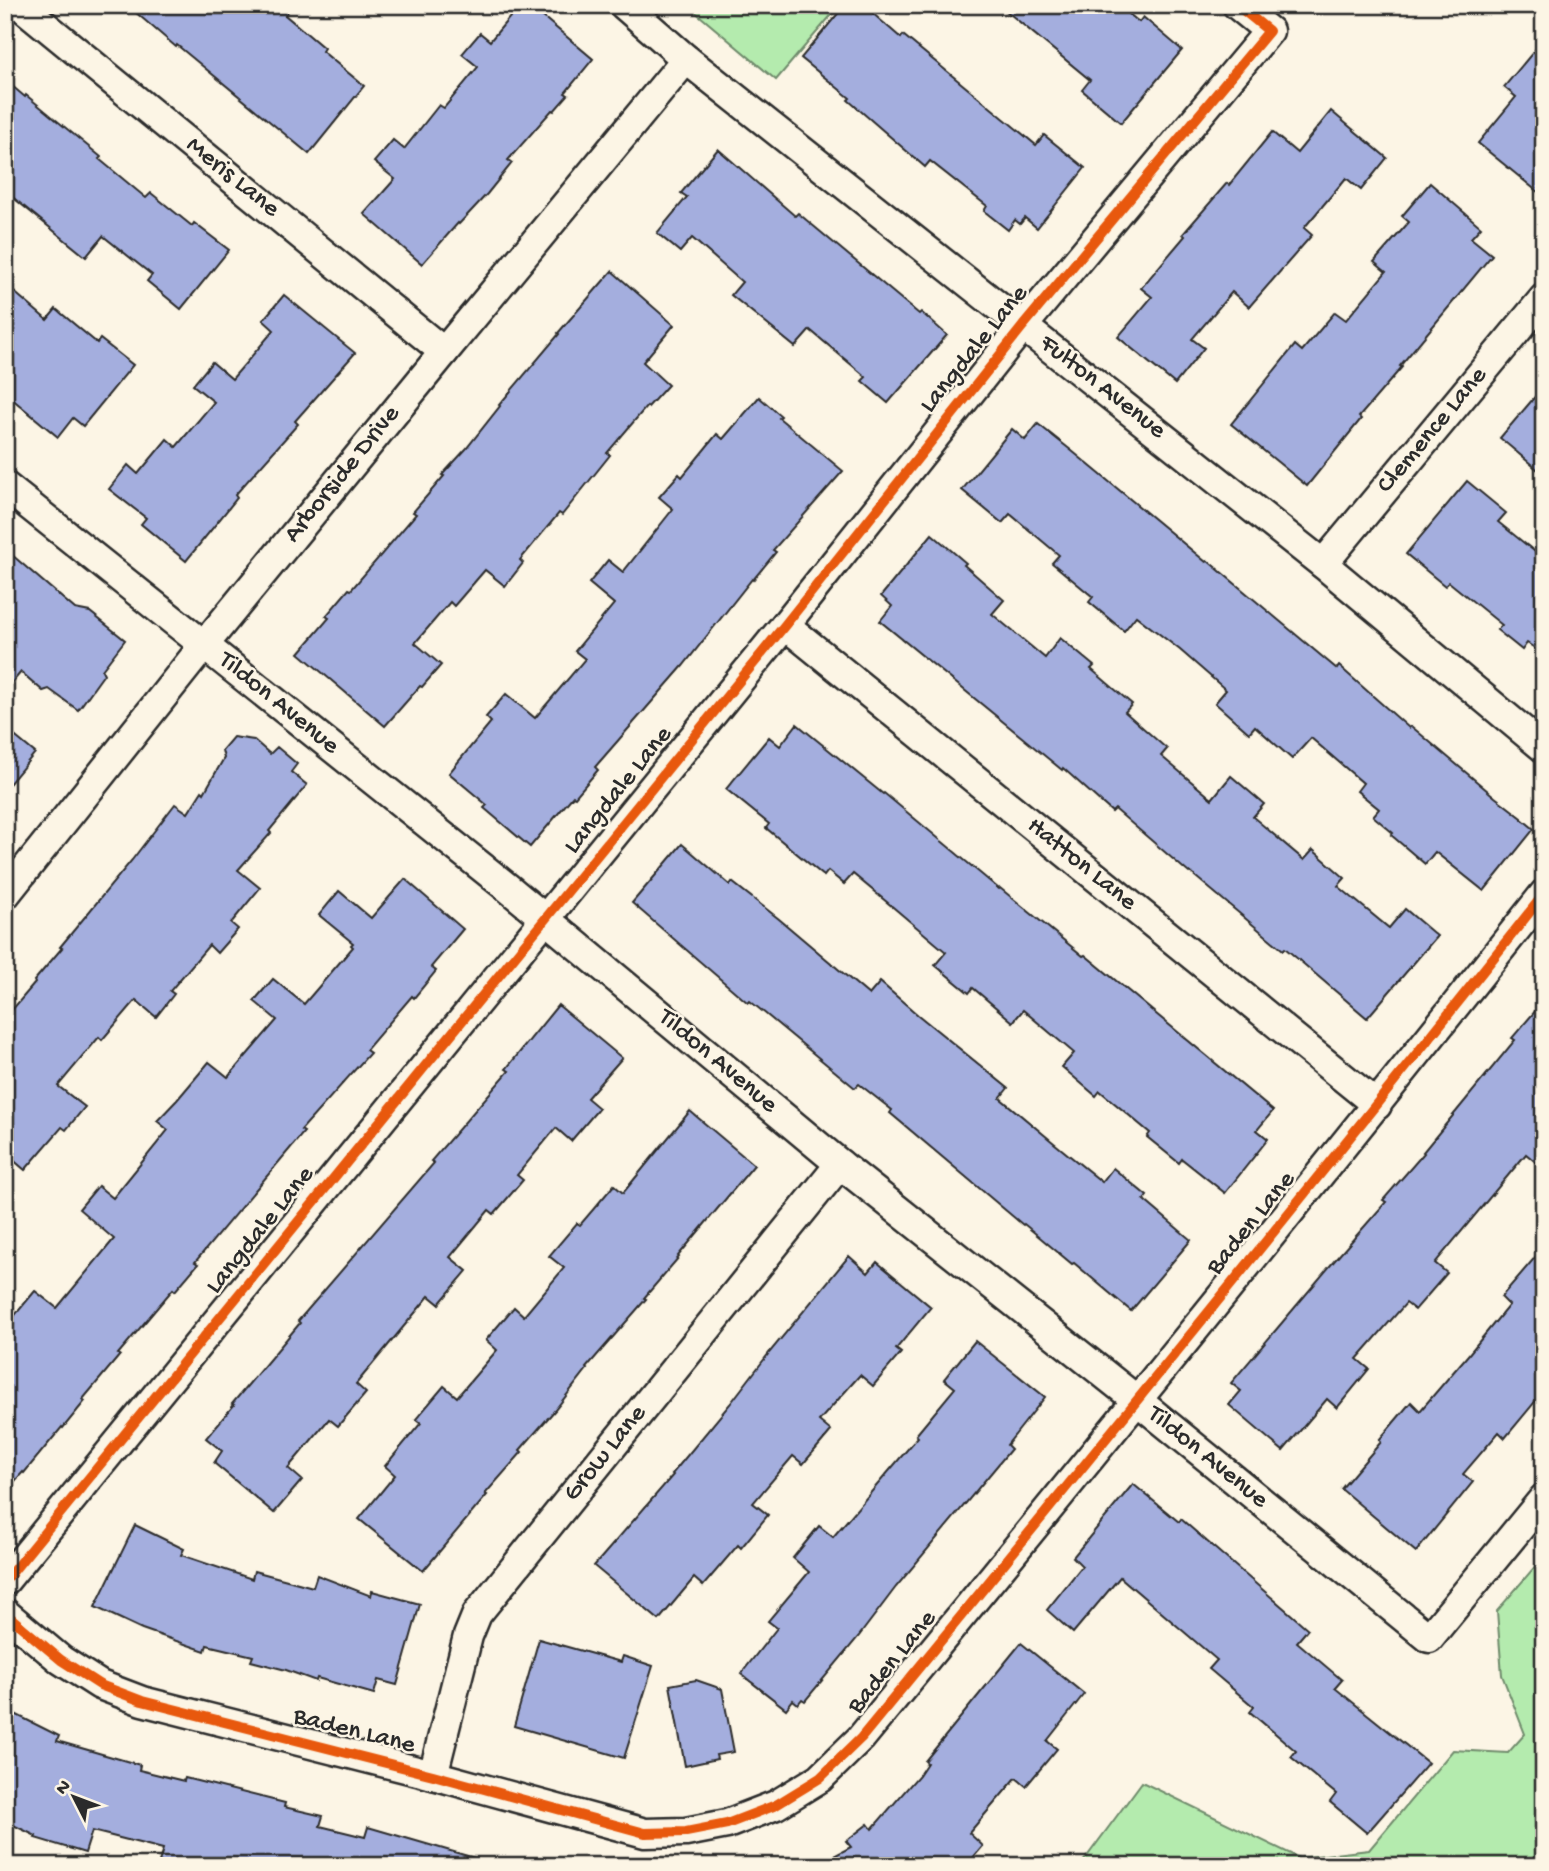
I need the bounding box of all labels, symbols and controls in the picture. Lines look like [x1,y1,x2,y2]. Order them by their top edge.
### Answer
street label: Meris Lane [179,131,286,226]
street label: Langdale Lane [914,279,1036,420]
street label: Fulton Avenue [1032,328,1172,447]
street label: Clemence Lane [1371,361,1495,501]
street label: Arborside Drive [278,400,408,550]
street label: Tildon Avenue [210,645,345,763]
street label: Langdale Lane [558,720,680,861]
street label: Hatton Lane [1020,811,1143,919]
street label: Tildon Avenue [649,1002,784,1121]
street label: Langdale Lane [200,1160,322,1301]
street label: Baden Lane [1200,1165,1304,1283]
street label: Grow Lane [558,1399,655,1508]
street label: Tildon Avenue [1139,1399,1274,1517]
street label: Baden Lane [841,1604,945,1722]
street label: Baden Lane [289,1702,419,1762]
north arrow [38,1762,108,1832]
text: N [51,1776,77,1800]

